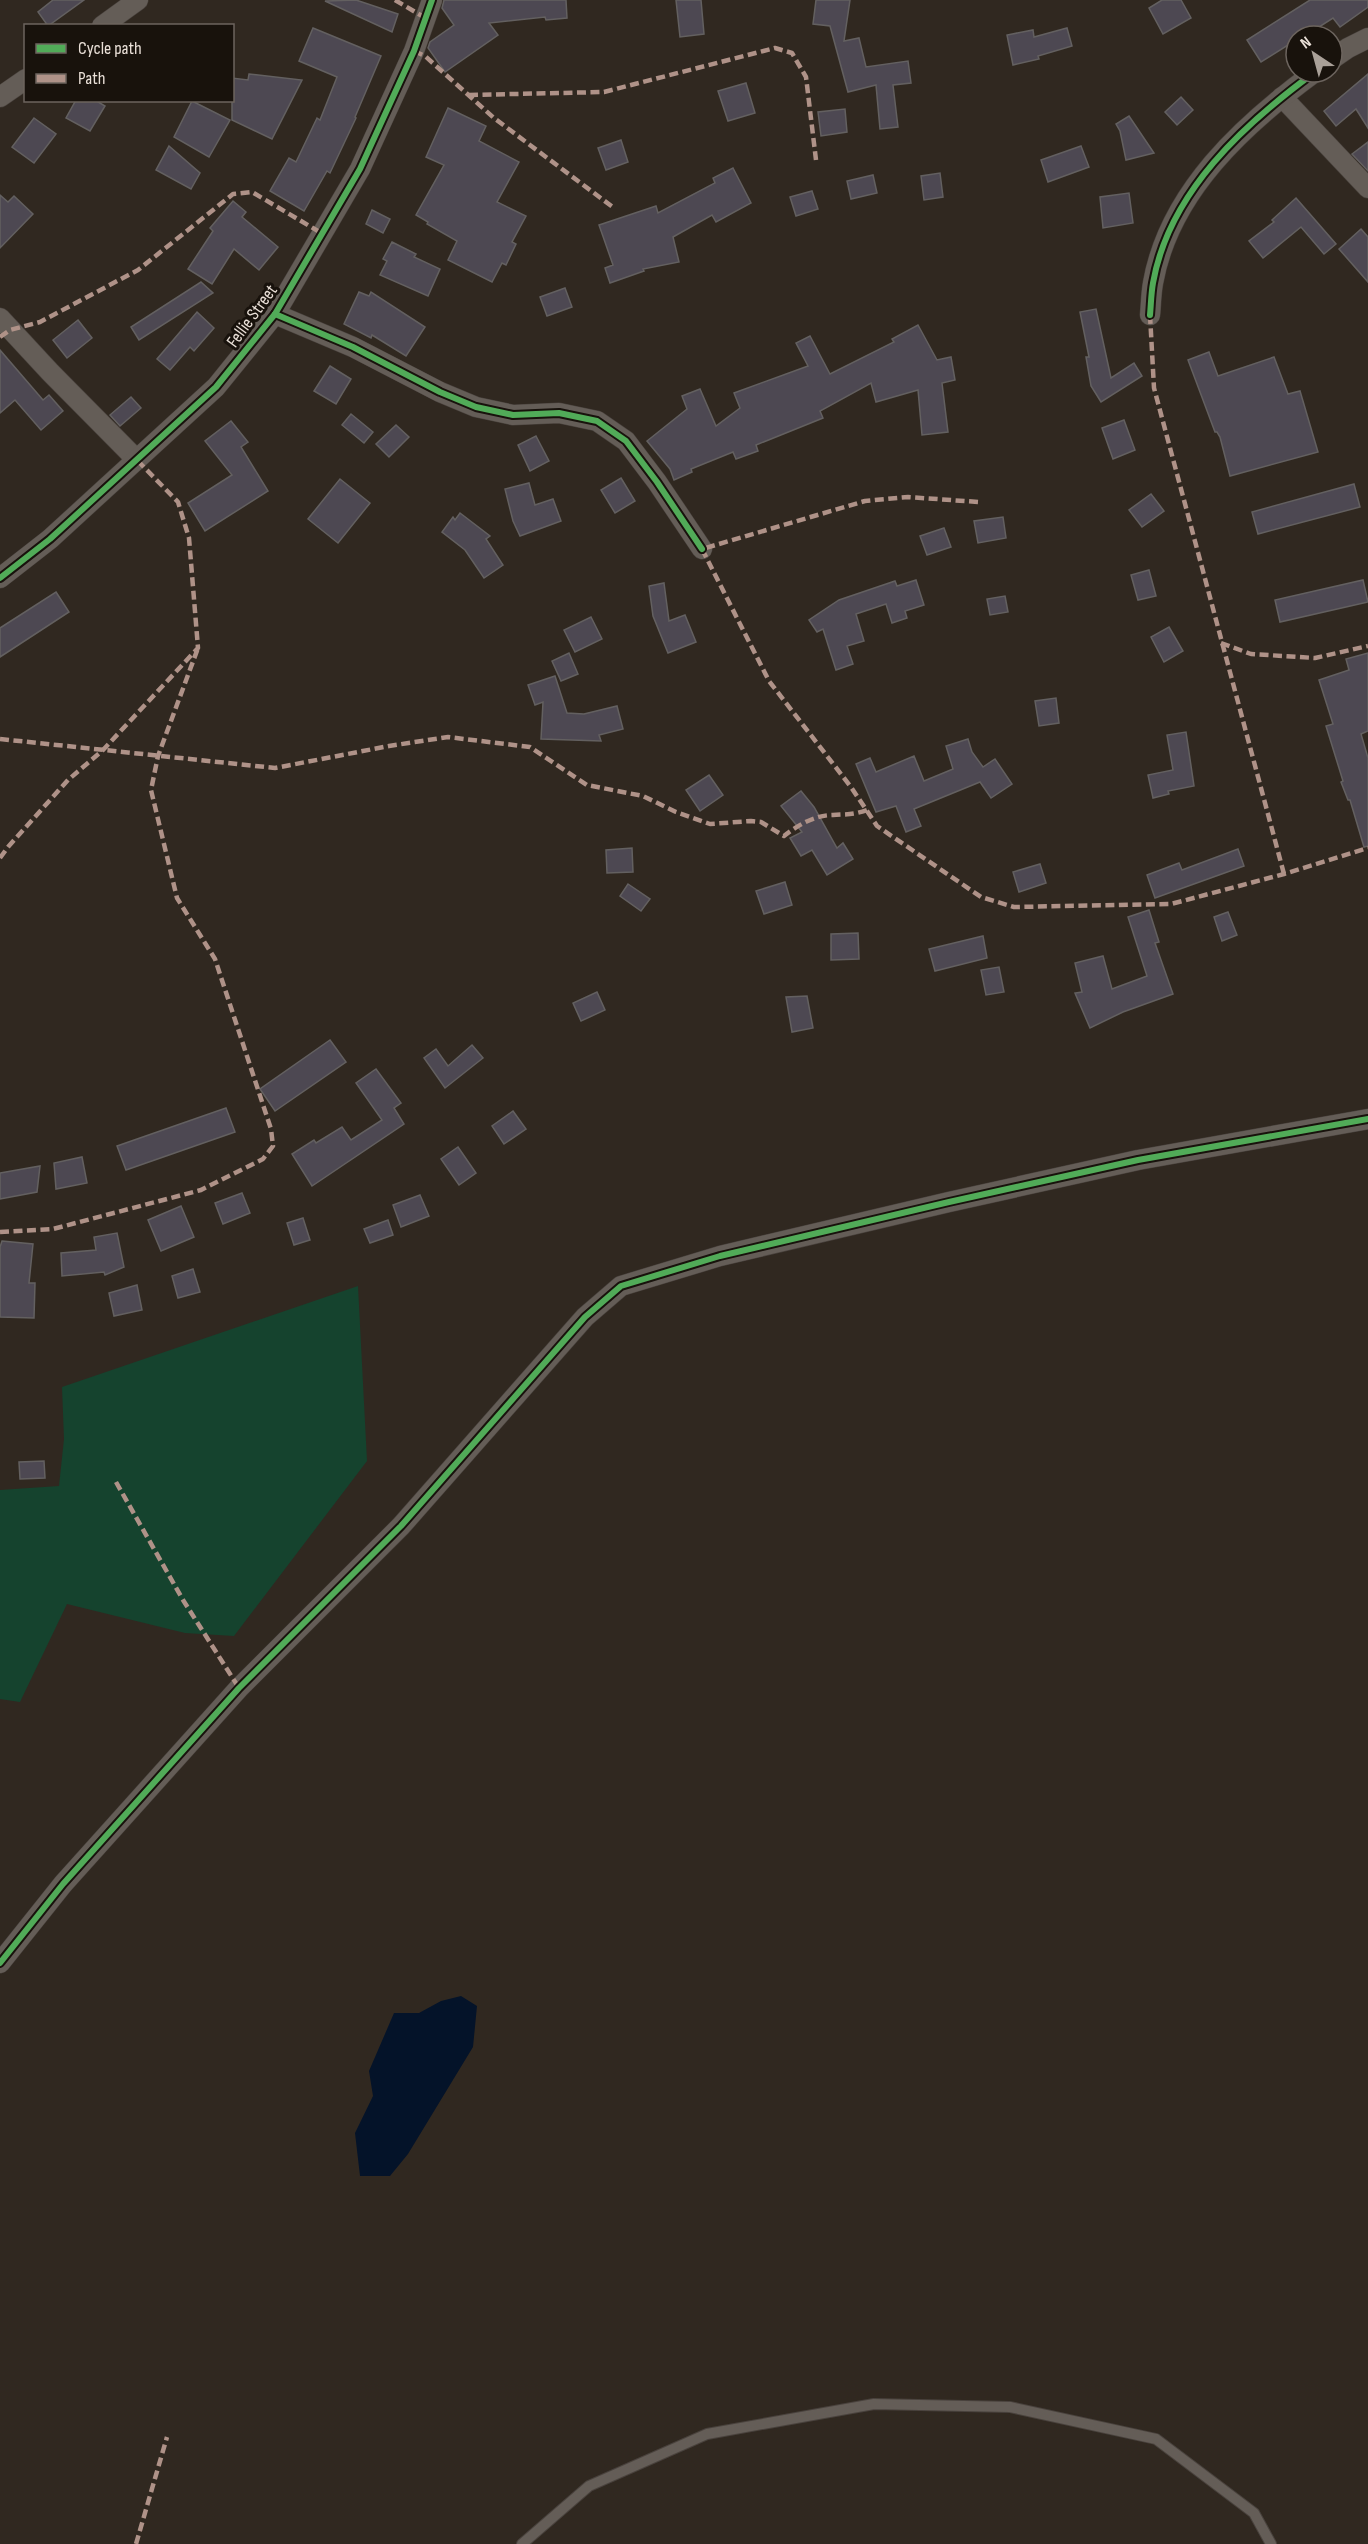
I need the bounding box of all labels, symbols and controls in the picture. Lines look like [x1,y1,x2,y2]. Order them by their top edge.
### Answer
legend [24,24,234,102]
north arrow [1284,24,1344,84]
text: N [1297,33,1315,53]
text: Cycle path [78,38,142,59]
text: Path [78,68,106,89]
street label: Fellie Street [222,280,282,351]

